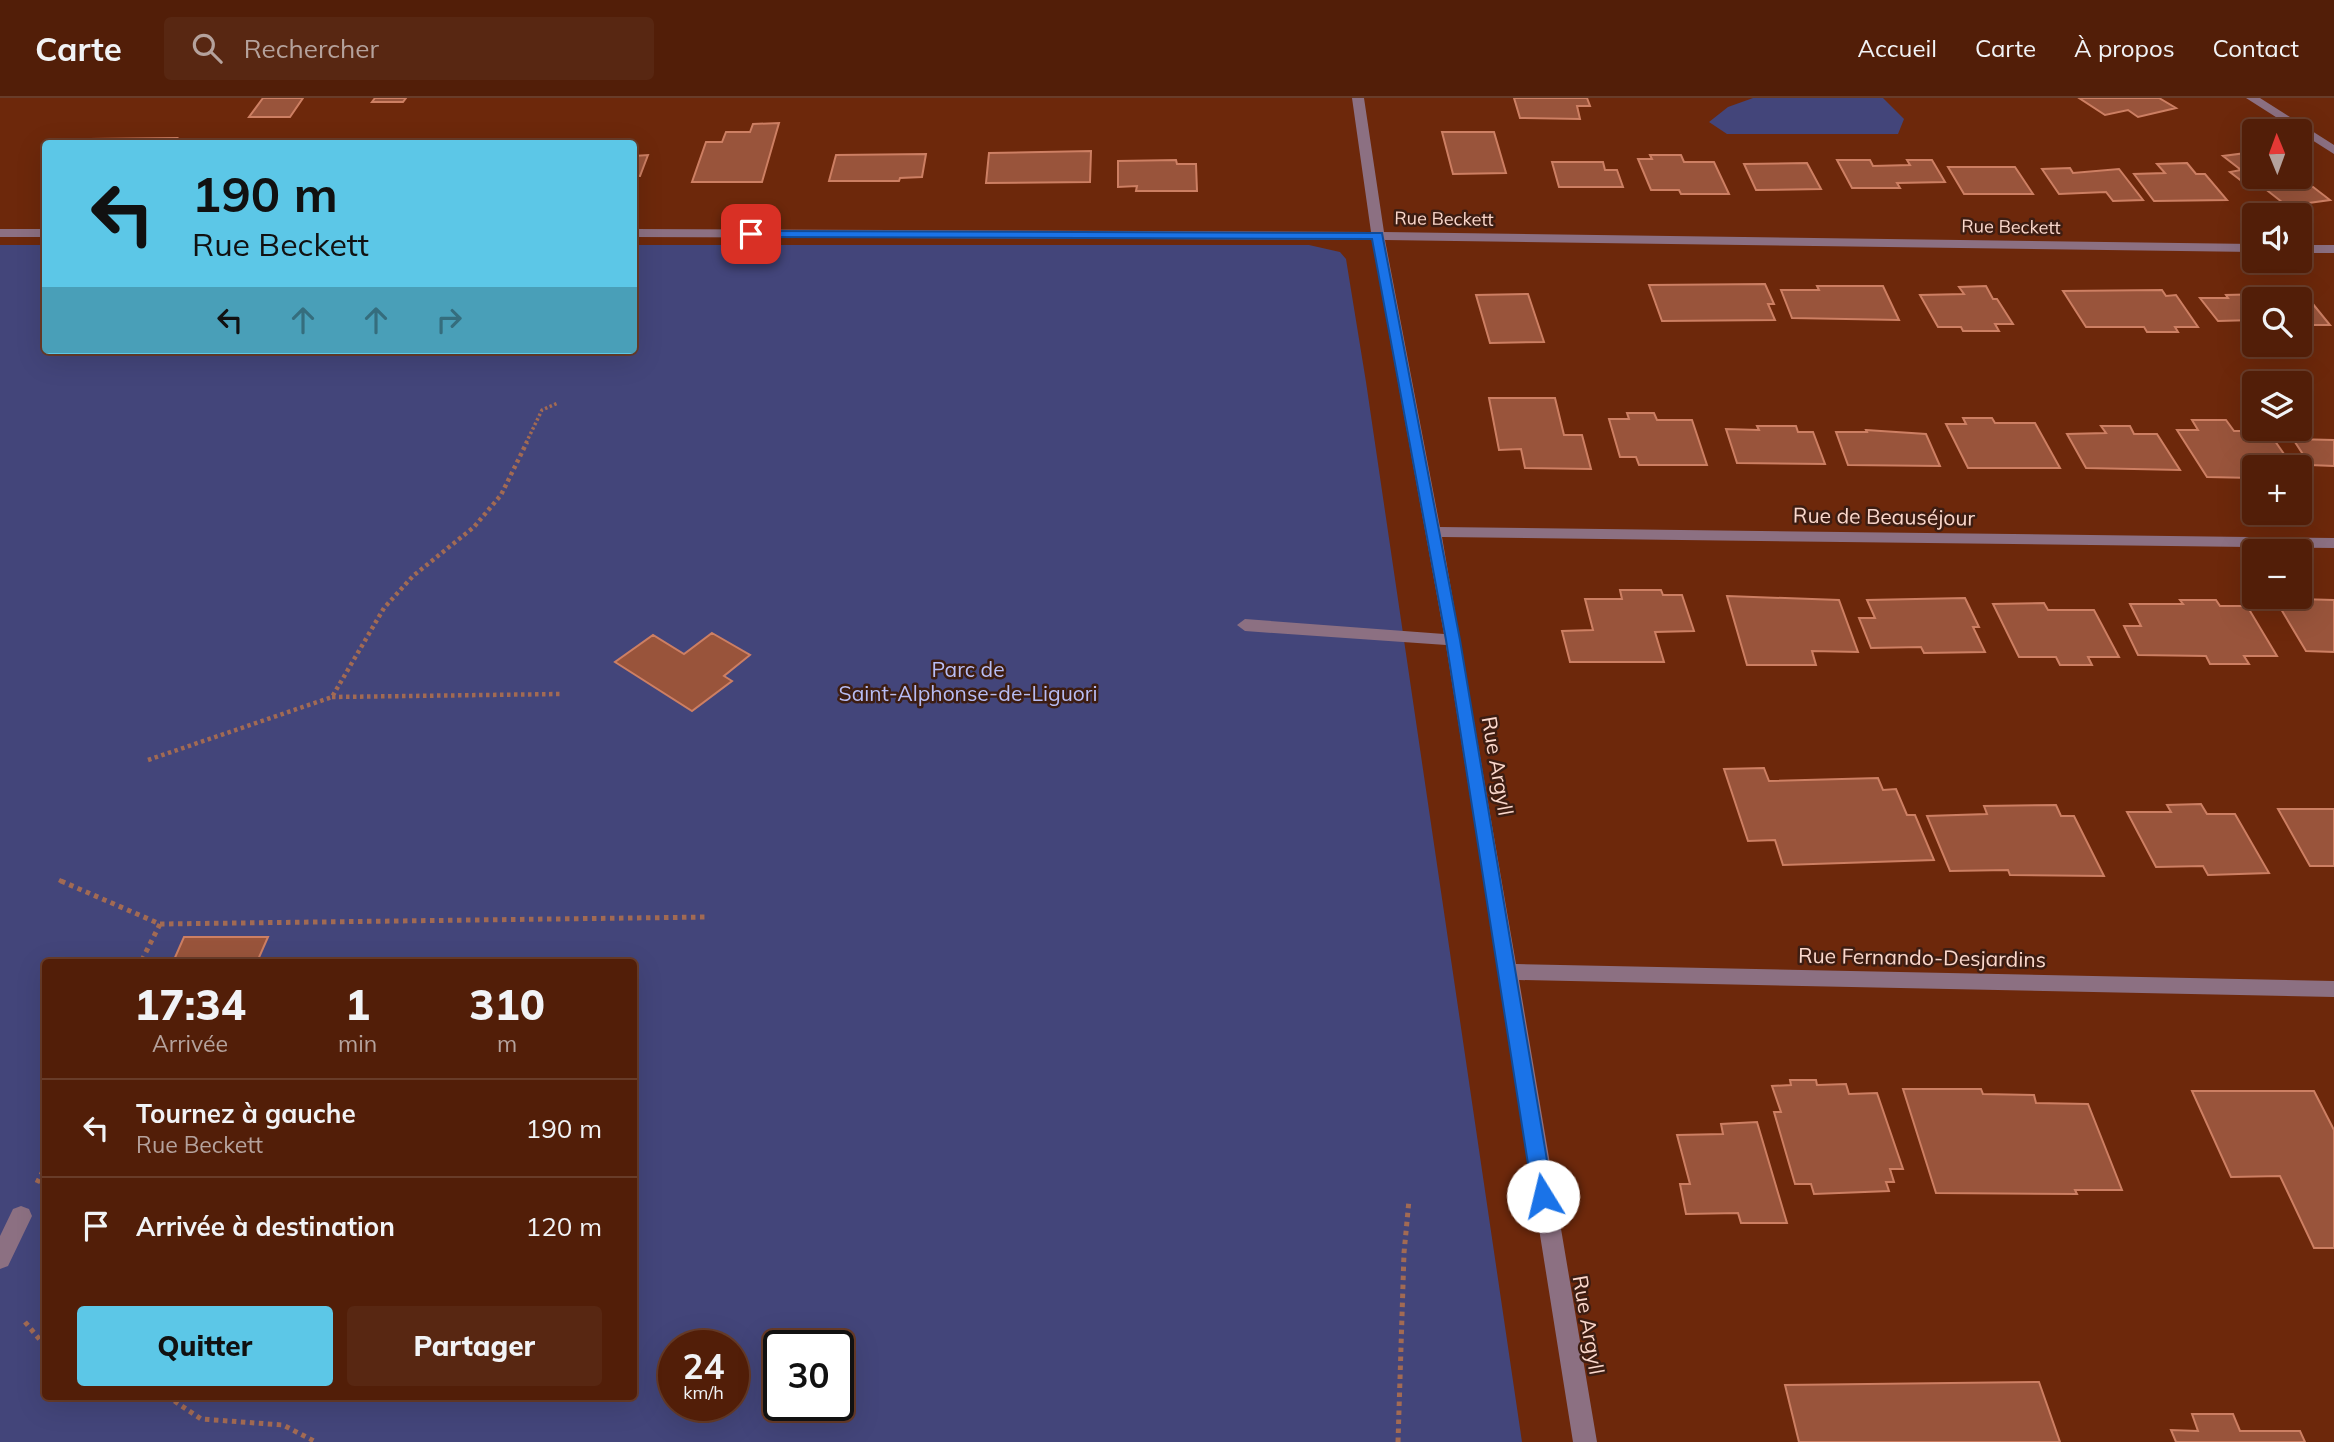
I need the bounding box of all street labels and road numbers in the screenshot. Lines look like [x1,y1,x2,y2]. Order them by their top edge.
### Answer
street label: Rue Beckett [1394,206,1494,231]
street label: Rue Beckett [1961,214,2061,239]
street label: Rue de Beauséjour [1793,501,1976,531]
street label: Rue Argyll [1476,714,1519,817]
street label: Rue Fernando-Desjardins [1798,942,2046,972]
street label: Rue Argyll [1567,1273,1610,1376]

